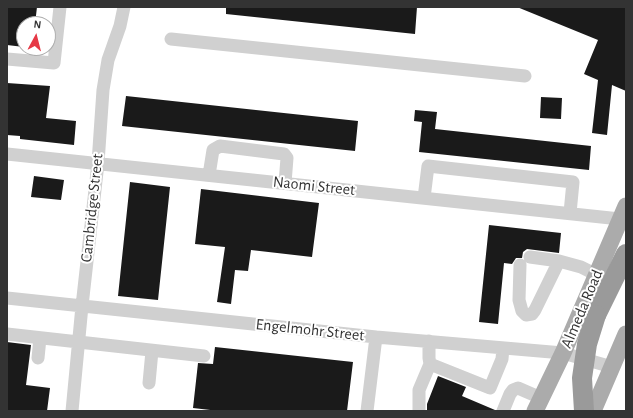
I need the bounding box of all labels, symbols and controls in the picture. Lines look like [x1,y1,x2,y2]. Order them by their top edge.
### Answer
north arrow [16,16,56,56]
text: N [33,19,42,31]
street label: Cambridge Street [77,153,107,263]
street label: Naomi Street [272,172,356,200]
street label: Almeda Road [557,267,607,351]
street label: Engelmohr Street [255,315,365,345]

